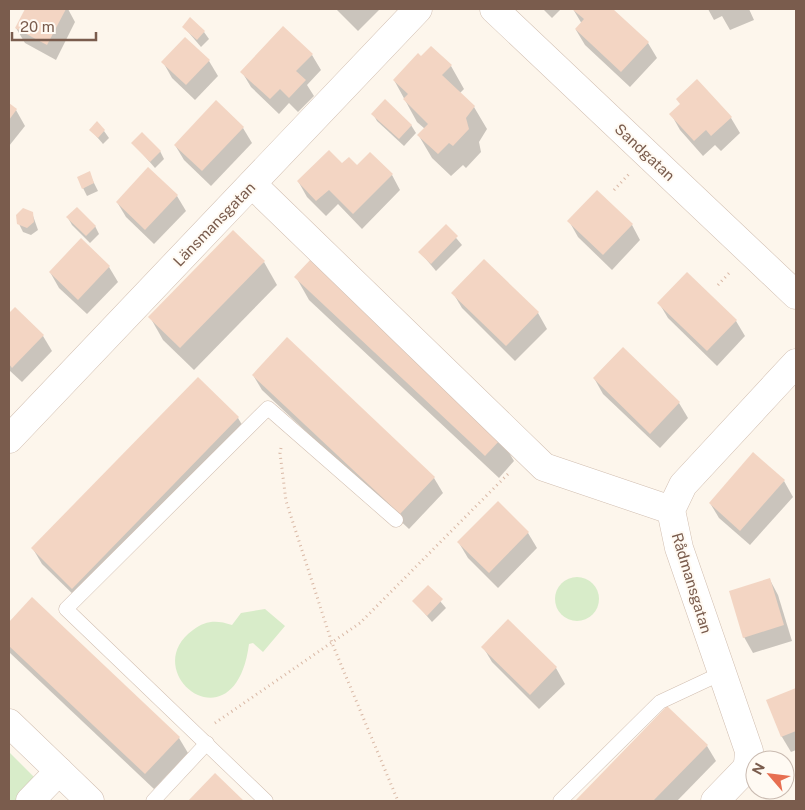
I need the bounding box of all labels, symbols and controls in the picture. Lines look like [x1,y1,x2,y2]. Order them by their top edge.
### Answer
scale bar [12,10,96,42]
text: 20 m [20,18,55,35]
street label: Sandgatan [612,120,678,184]
street label: Länsmansgatan [170,178,258,270]
street label: Rådmansgatan [669,531,715,635]
north arrow [745,750,795,800]
text: N [749,760,768,777]

